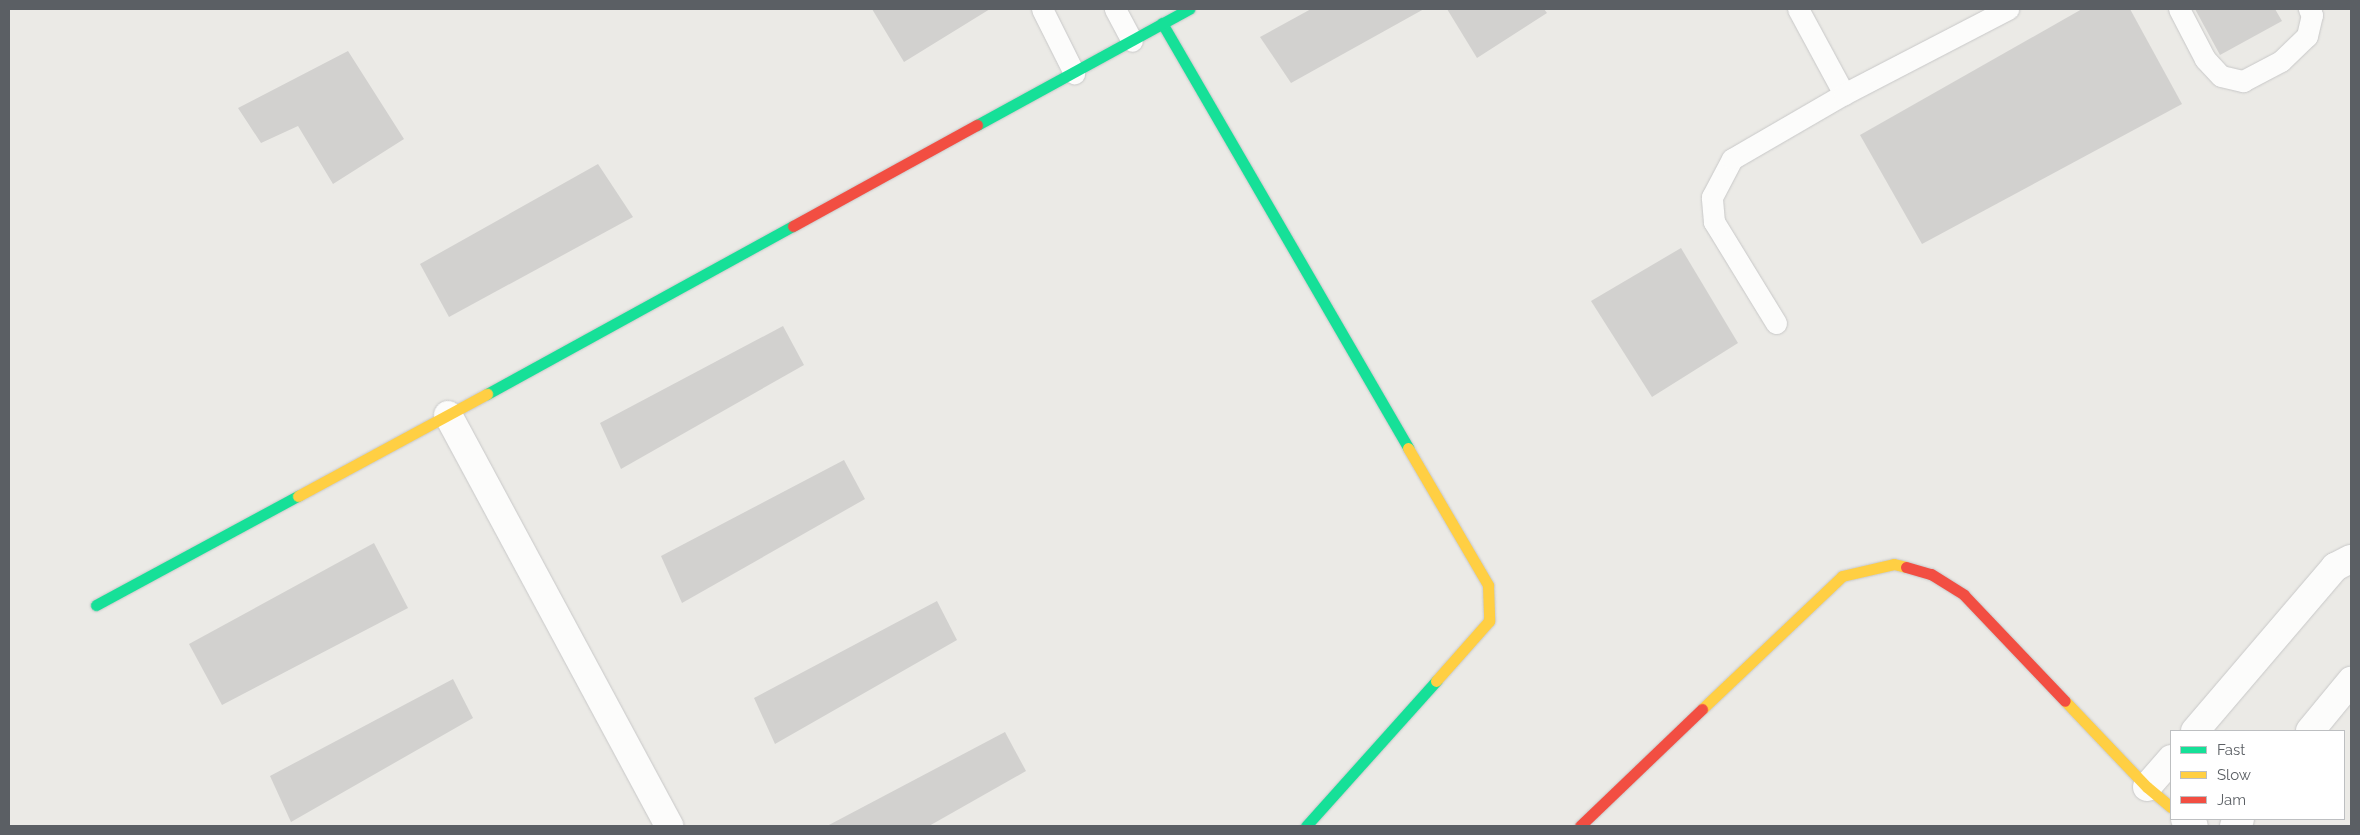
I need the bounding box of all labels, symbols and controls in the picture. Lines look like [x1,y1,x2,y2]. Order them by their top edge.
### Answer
legend [2170,730,2345,820]
text: Fast [2217,741,2245,759]
text: Slow [2217,766,2251,784]
text: Jam [2217,791,2246,809]

